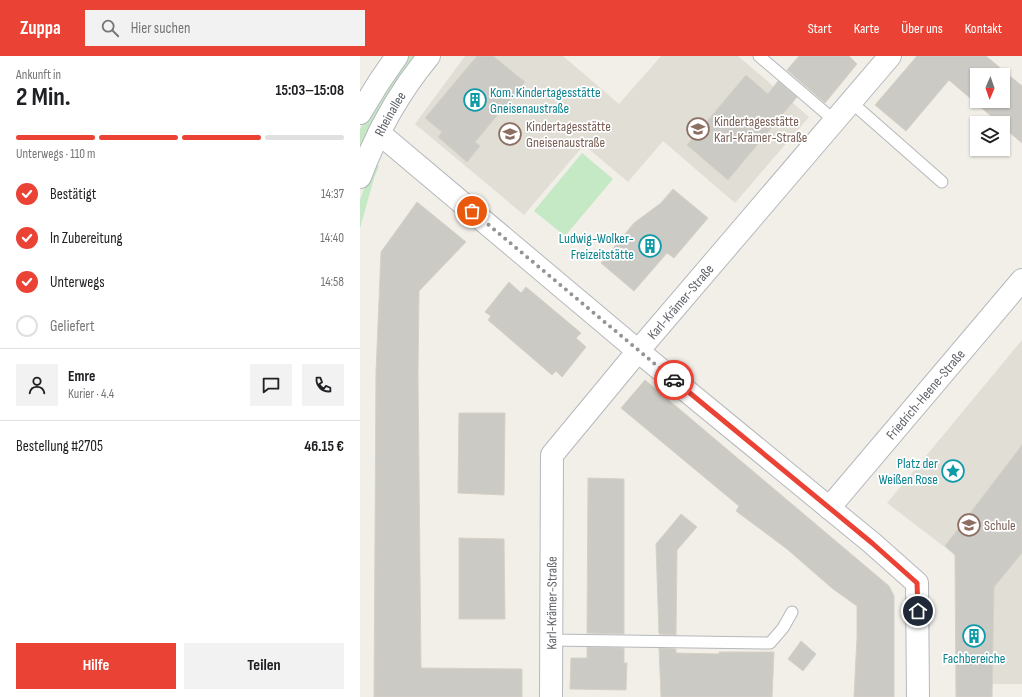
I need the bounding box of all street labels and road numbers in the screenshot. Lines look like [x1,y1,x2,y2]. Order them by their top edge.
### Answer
street label: Rheinallee [370,88,409,139]
street label: Karl-Krämer-Straße [643,260,717,343]
street label: Friedrich-Heene-Straße [882,346,968,443]
street label: Karl-Krämer-Straße [543,556,560,650]

